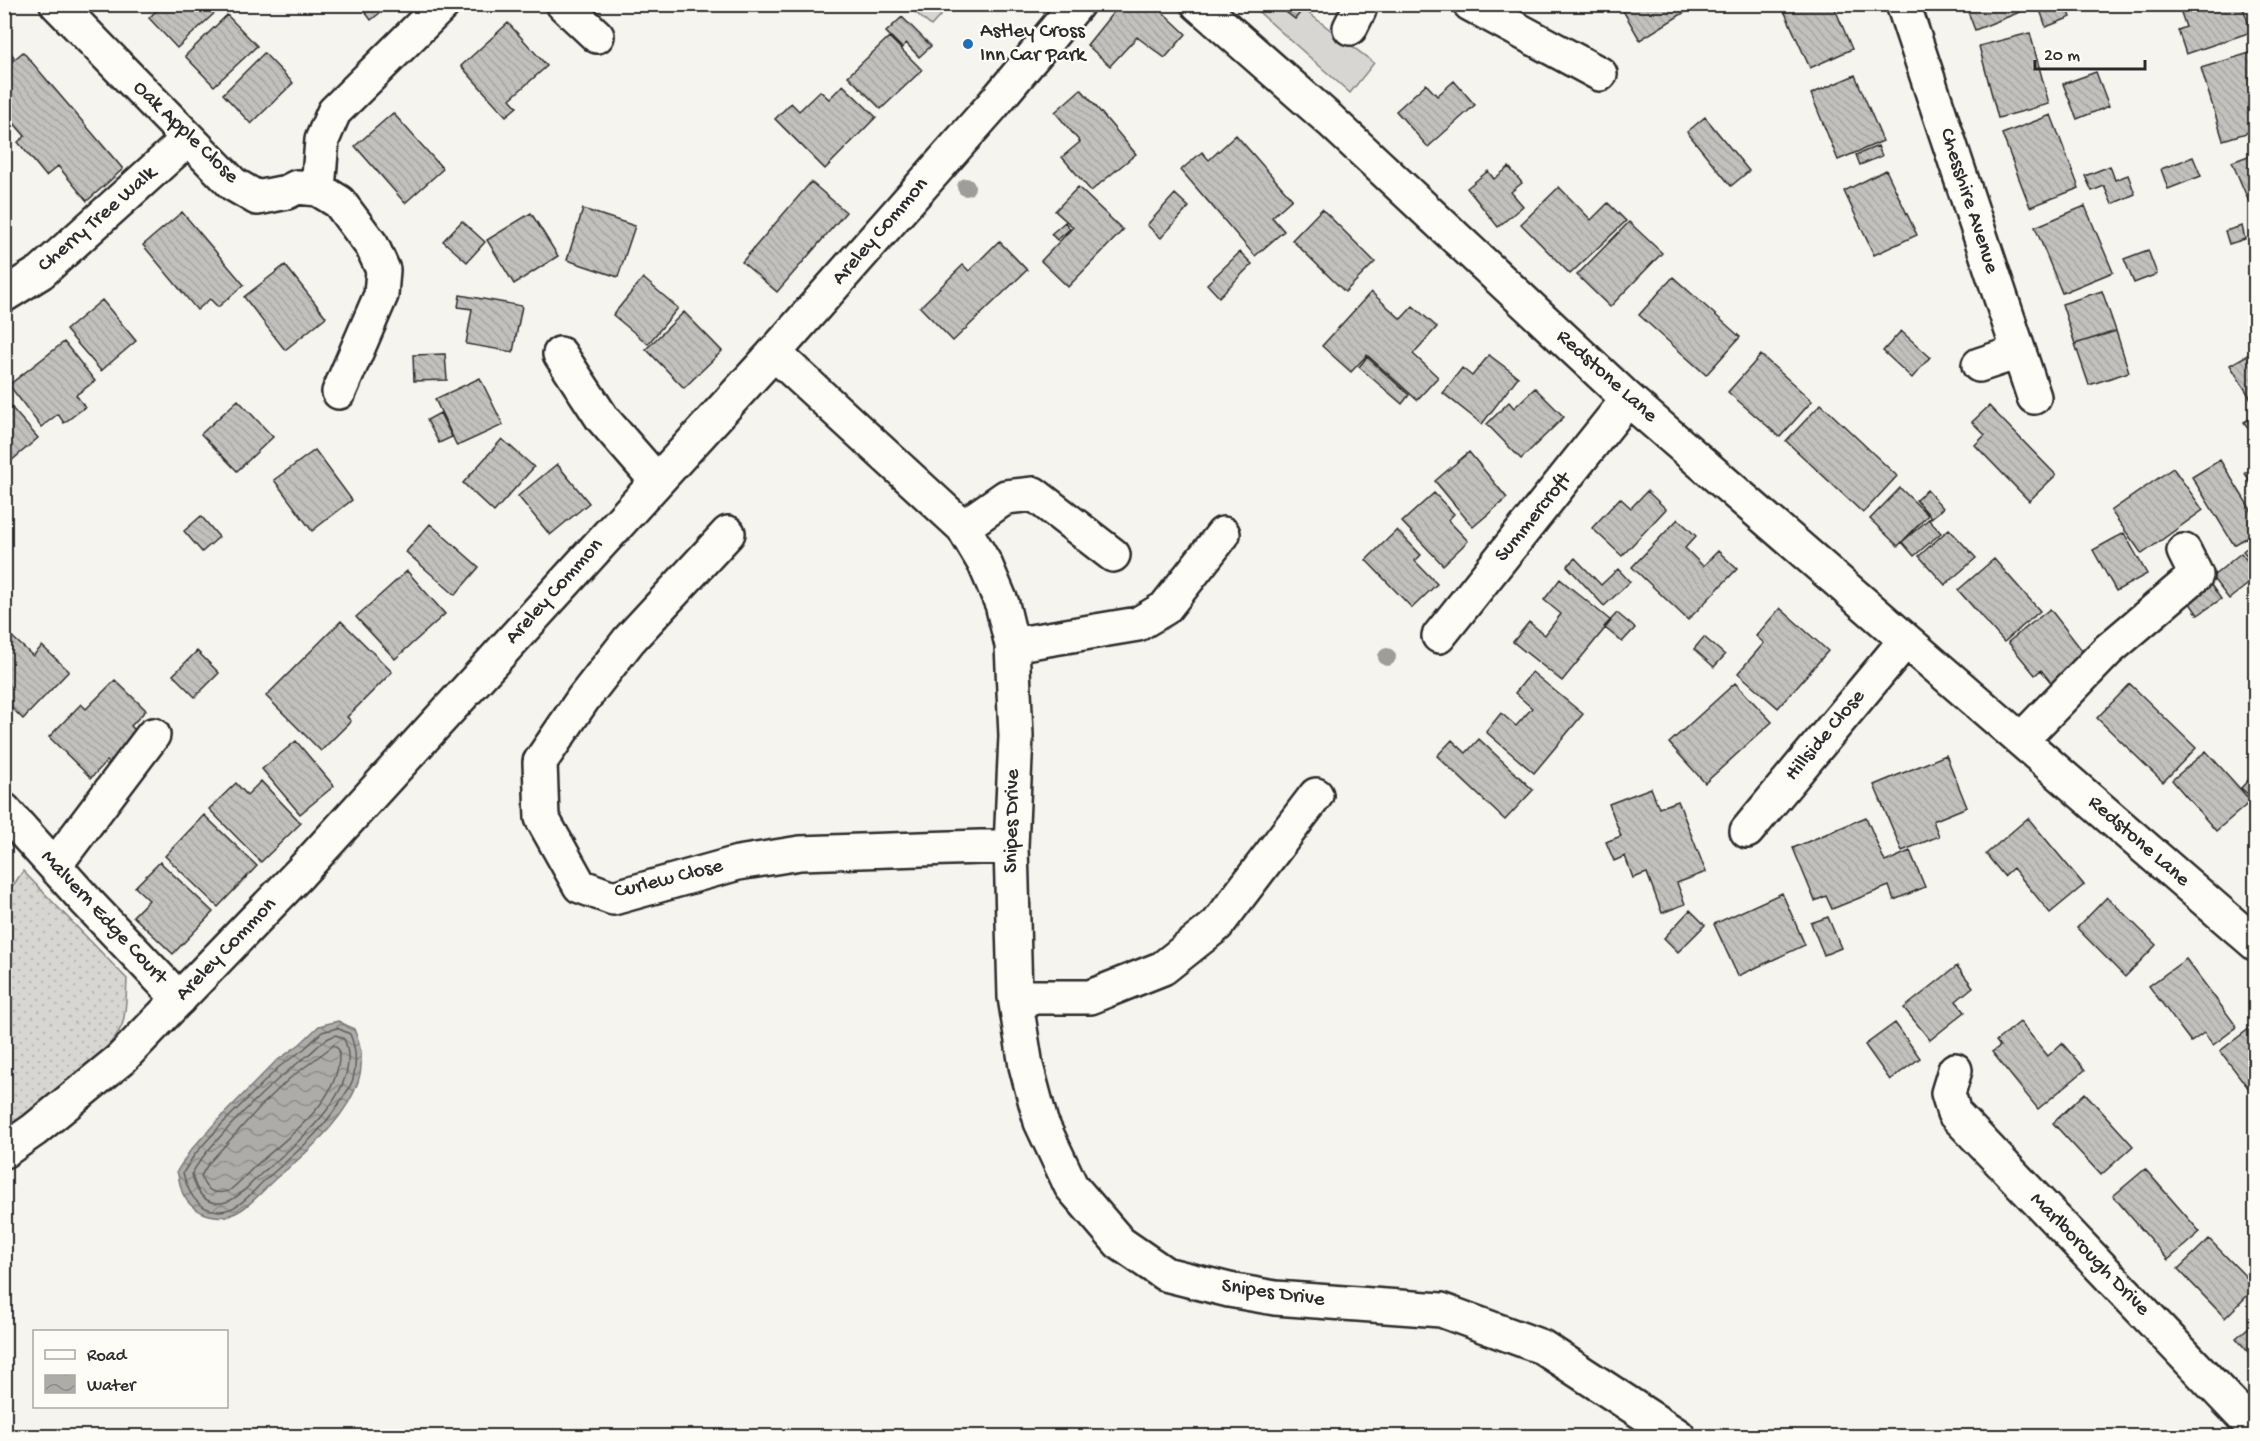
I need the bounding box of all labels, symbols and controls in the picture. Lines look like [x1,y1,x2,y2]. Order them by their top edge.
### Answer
place label: Astley Cross Inn Car Park [980,20,1088,69]
scale bar [2035,33,2144,71]
marker: Astley Cross Inn Car Park [961,37,975,51]
text: 20 m [2044,46,2080,67]
street label: Oak Apple Close [127,76,244,191]
street label: Chesshire Avenue [1933,125,2004,278]
street label: Cherry Tree Walk [33,160,165,278]
street label: Areley Common [827,173,935,291]
street label: Redstone Lane [1550,325,1663,430]
street label: Summercroft [1490,466,1579,568]
street label: Areley Common [501,534,609,650]
street label: Hillside Close [1781,684,1872,787]
street label: Snipes Drive [1000,768,1026,873]
street label: Redstone Lane [2082,791,2195,894]
street label: Malvern Edge Court [34,846,173,992]
street label: Curlew Close [612,854,727,906]
street label: Areley Common [171,893,283,1007]
street label: Marlborough Drive [2024,1188,2155,1323]
street label: Snipes Drive [1220,1274,1327,1314]
legend [33,1330,228,1408]
text: Road [87,1346,128,1367]
text: Water [87,1376,137,1397]

